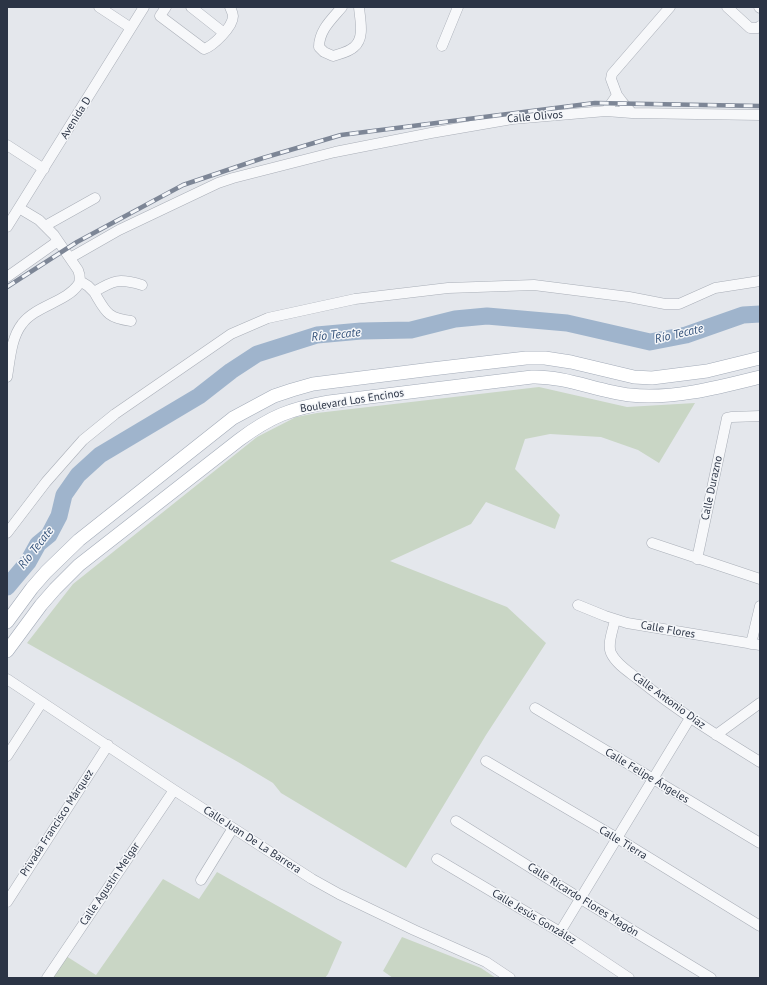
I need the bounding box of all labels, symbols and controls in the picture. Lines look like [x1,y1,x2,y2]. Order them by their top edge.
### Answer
street label: Avenida D [58,94,94,142]
street label: Calle Olivos [507,108,563,126]
water label: Río Tecate [653,321,705,347]
water label: Río Tecate [311,325,361,345]
street label: Boulevard Los Encinos [299,386,405,416]
street label: Calle Durazno [699,455,725,521]
water label: Río Tecate [15,524,57,572]
street label: Calle Flores [640,619,696,641]
street label: Calle Antonio Díaz [630,670,708,732]
street label: Calle Felipe Ángeles [603,746,691,806]
street label: Privada Francisco Márquez [18,767,96,879]
street label: Calle Juan De La Barrera [201,803,303,877]
street label: Calle Tierra [596,823,650,863]
street label: Calle Agustín Melgar [77,840,143,928]
street label: Calle Ricardo Flores Magón [525,860,641,940]
street label: Calle Jesús González [489,887,579,947]

